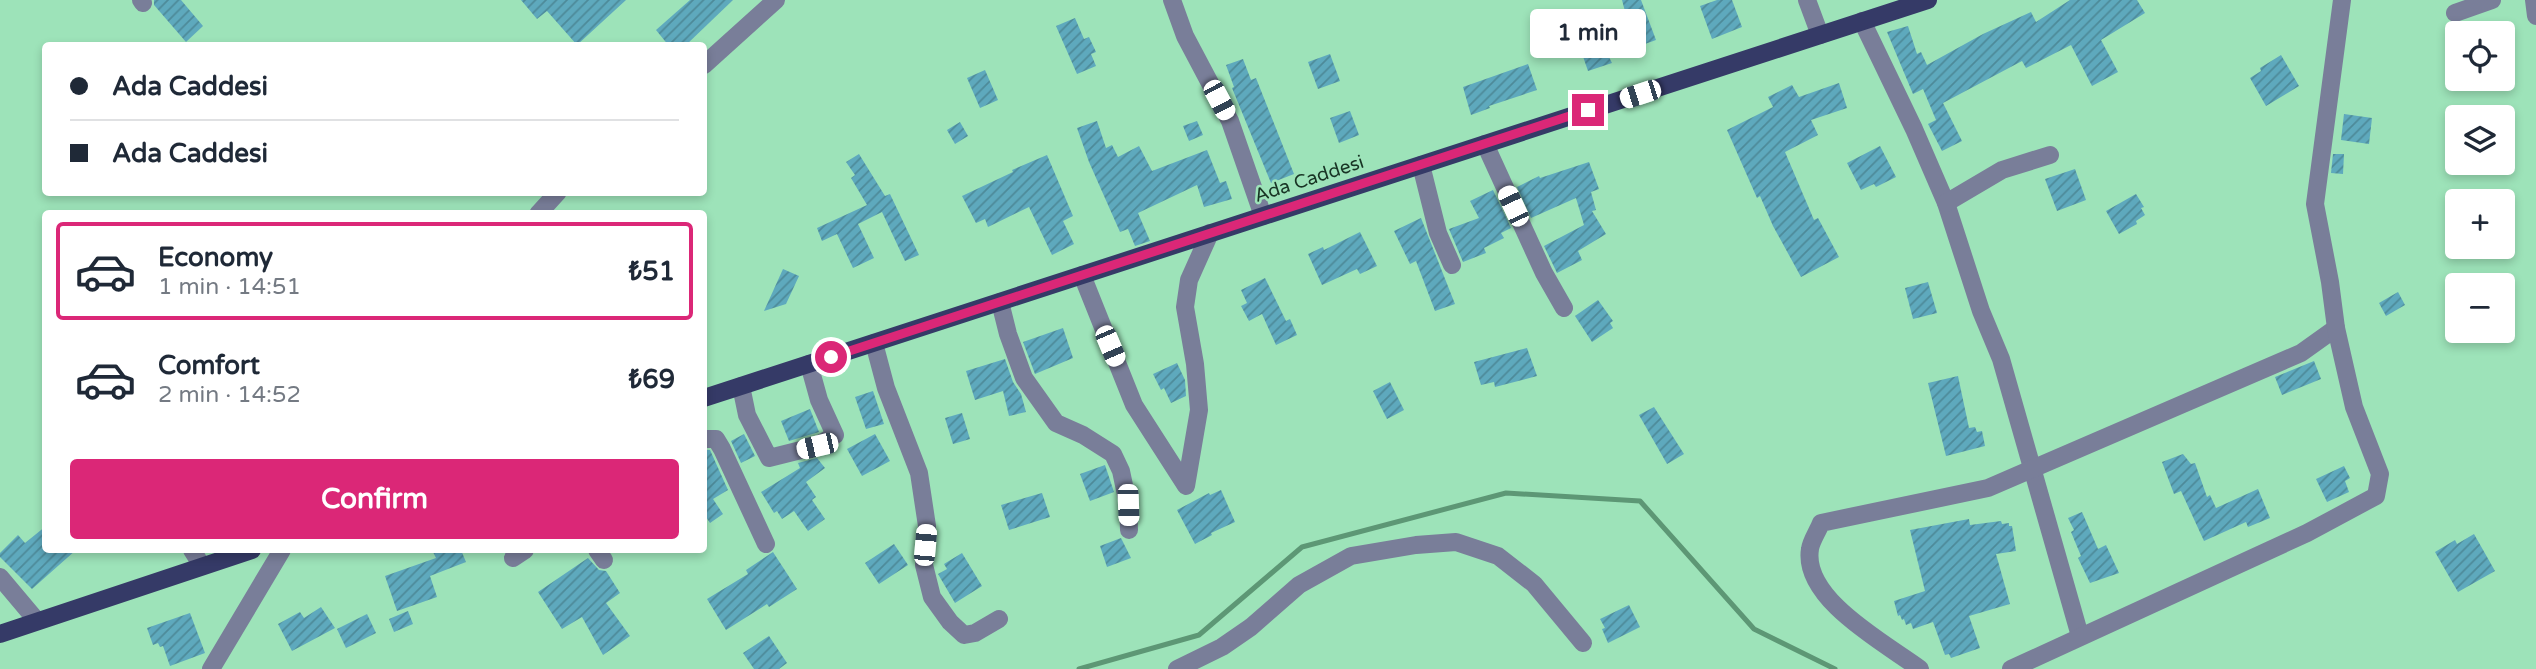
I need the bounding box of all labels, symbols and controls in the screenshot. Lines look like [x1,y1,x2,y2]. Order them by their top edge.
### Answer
callout: 1 min [1530,8,1646,57]
text: 1 min [1557,19,1619,47]
map controls [2445,21,2515,343]
button: locate [2445,21,2515,91]
text: Ada Caddesi [112,71,268,102]
car [1200,77,1239,123]
car [1617,78,1664,110]
route end [1572,94,1604,126]
button: layers [2445,105,2515,175]
text: Ada Caddesi [112,138,268,169]
street label: Ada Caddesi [1251,151,1367,207]
car [1495,183,1532,229]
button: + [2445,189,2515,259]
icon: car [74,240,137,303]
text: Economy [158,242,273,273]
text: ₺51 [629,256,675,287]
text: 1 min · 14:51 [158,273,301,301]
button: − [2445,273,2515,343]
car [1093,323,1128,369]
route start [815,341,847,373]
icon: car [74,348,137,411]
text: Comfort [158,350,260,381]
text: ₺69 [629,364,675,395]
text: 2 min · 14:52 [158,381,301,409]
car [795,431,840,461]
button: Confirm [70,459,679,539]
car [1117,484,1140,526]
car [913,523,938,567]

